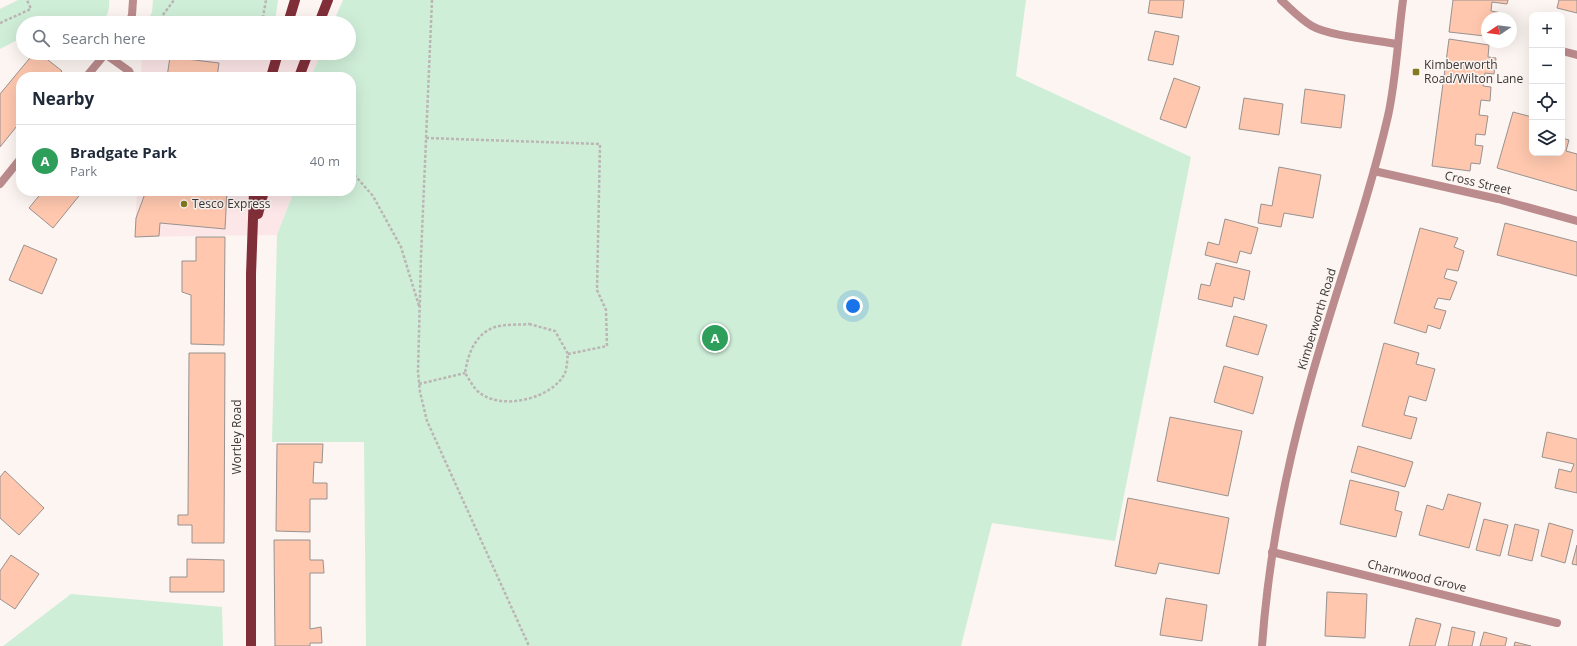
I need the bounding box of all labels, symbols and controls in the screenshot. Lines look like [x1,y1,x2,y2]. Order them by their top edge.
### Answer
north arrow [1481,12,1517,48]
map controls [1529,12,1565,156]
button: + [1529,12,1565,48]
search box [16,16,356,60]
icon: search [30,27,52,49]
text: Search here [62,28,146,48]
button: − [1529,48,1565,84]
place label: Kimberworth Road/Wilton Lane [1424,56,1523,87]
marker: Kimberworth Road/Wilton Lane [1411,67,1421,77]
button: locate [1529,84,1565,120]
text: Nearby [32,87,94,110]
button: layers [1529,120,1565,156]
text: Bradgate Park [70,142,177,162]
text: A [41,152,49,170]
text: 40 m [310,152,340,170]
text: Park [70,162,97,180]
street label: Cross Street [1443,167,1513,198]
place label: Tesco Express [192,195,271,212]
marker: Tesco Express [179,199,189,209]
street label: Kimberworth Road [1293,266,1340,372]
your location [843,296,863,316]
pin: A [702,323,728,353]
street label: Wortley Road [228,399,245,475]
street label: Charnwood Grove [1366,555,1469,596]

